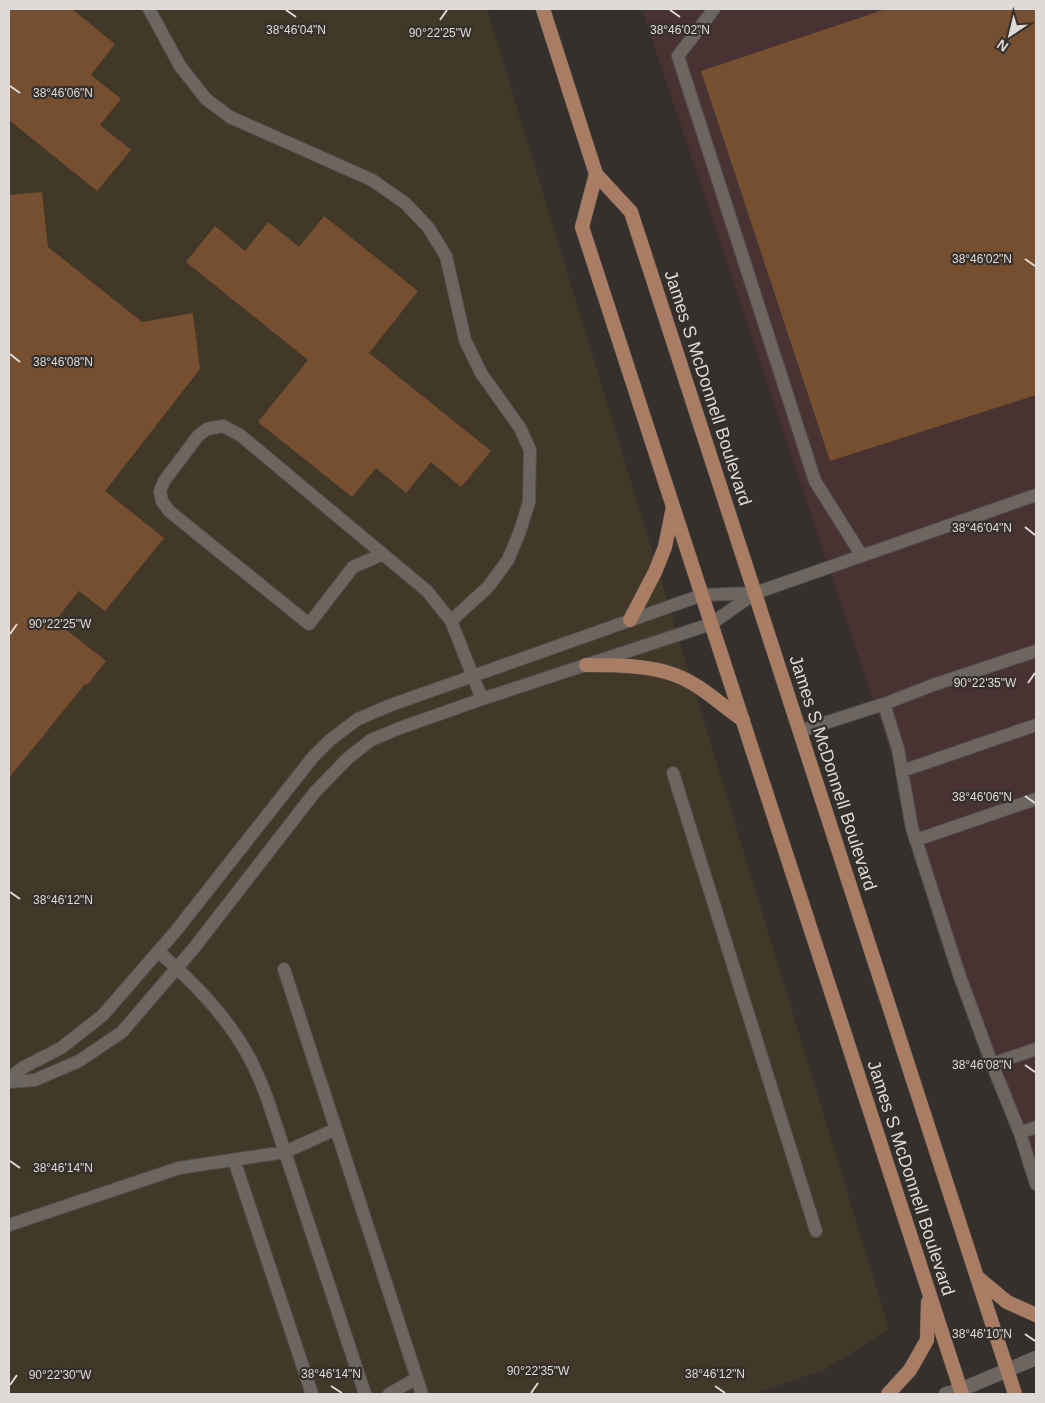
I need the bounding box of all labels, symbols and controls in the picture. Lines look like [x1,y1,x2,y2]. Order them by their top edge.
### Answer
north arrow [985,10,1035,60]
text: 38°46'04"N [266,23,326,37]
text: 38°46'02"N [650,23,710,37]
text: 90°22'25"W [409,26,472,40]
text: N [994,36,1011,55]
text: 38°46'06"N [33,86,93,100]
text: 38°46'02"N [952,252,1012,266]
street label: James S McDonnell Boulevard [660,268,756,508]
text: 38°46'08"N [33,355,93,369]
text: 38°46'04"N [952,521,1012,535]
text: 90°22'25"W [29,617,92,631]
street label: James S McDonnell Boulevard [785,653,881,893]
text: 90°22'35"W [954,676,1017,690]
text: 38°46'06"N [952,790,1012,804]
text: 38°46'12"N [33,893,93,907]
street label: James S McDonnell Boulevard [863,1058,959,1298]
text: 38°46'08"N [952,1058,1012,1072]
text: 38°46'14"N [33,1161,93,1175]
text: 38°46'10"N [952,1327,1012,1341]
text: 90°22'35"W [507,1364,570,1378]
text: 38°46'14"N [301,1367,361,1381]
text: 38°46'12"N [685,1367,745,1381]
text: 90°22'30"W [29,1368,92,1382]

